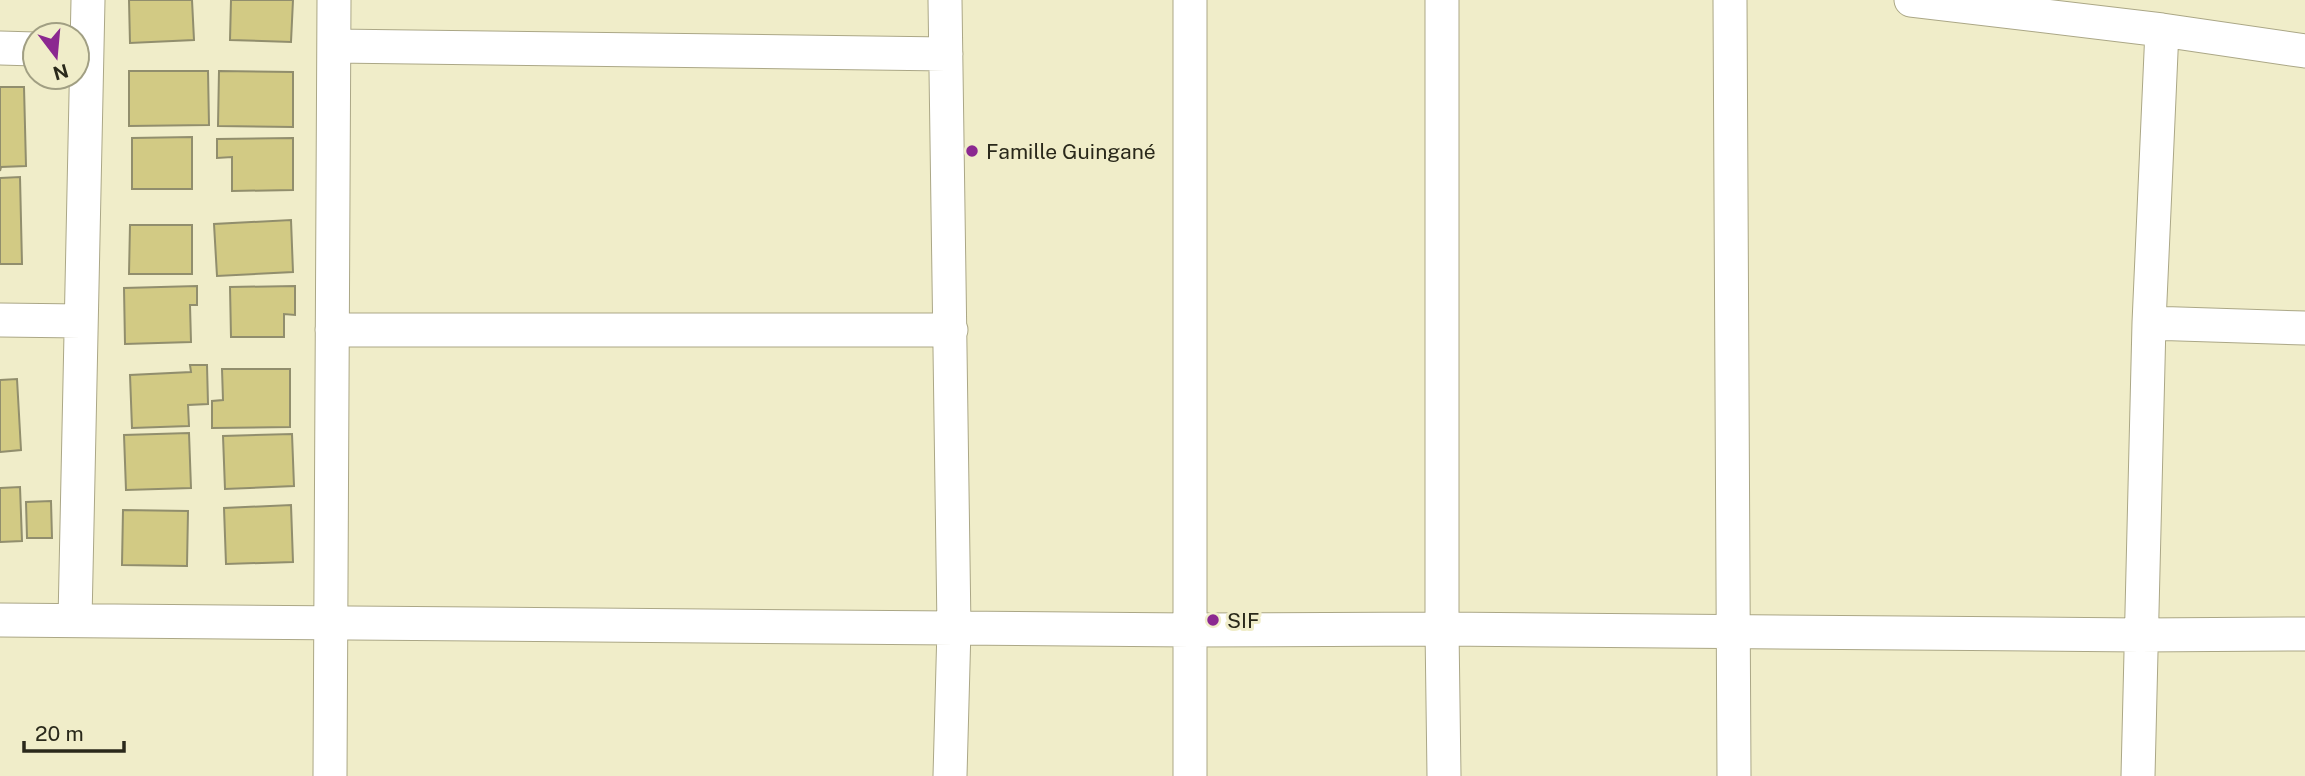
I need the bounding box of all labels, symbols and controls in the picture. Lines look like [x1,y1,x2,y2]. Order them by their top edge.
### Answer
north arrow [21,21,91,91]
text: N [51,60,71,85]
place label: Famille Guingané [986,139,1156,164]
marker: Famille Guingané [964,143,980,159]
place label: SIF [1227,608,1259,633]
marker: SIF [1205,612,1221,628]
scale bar [24,710,124,754]
text: 20 m [35,721,84,746]

